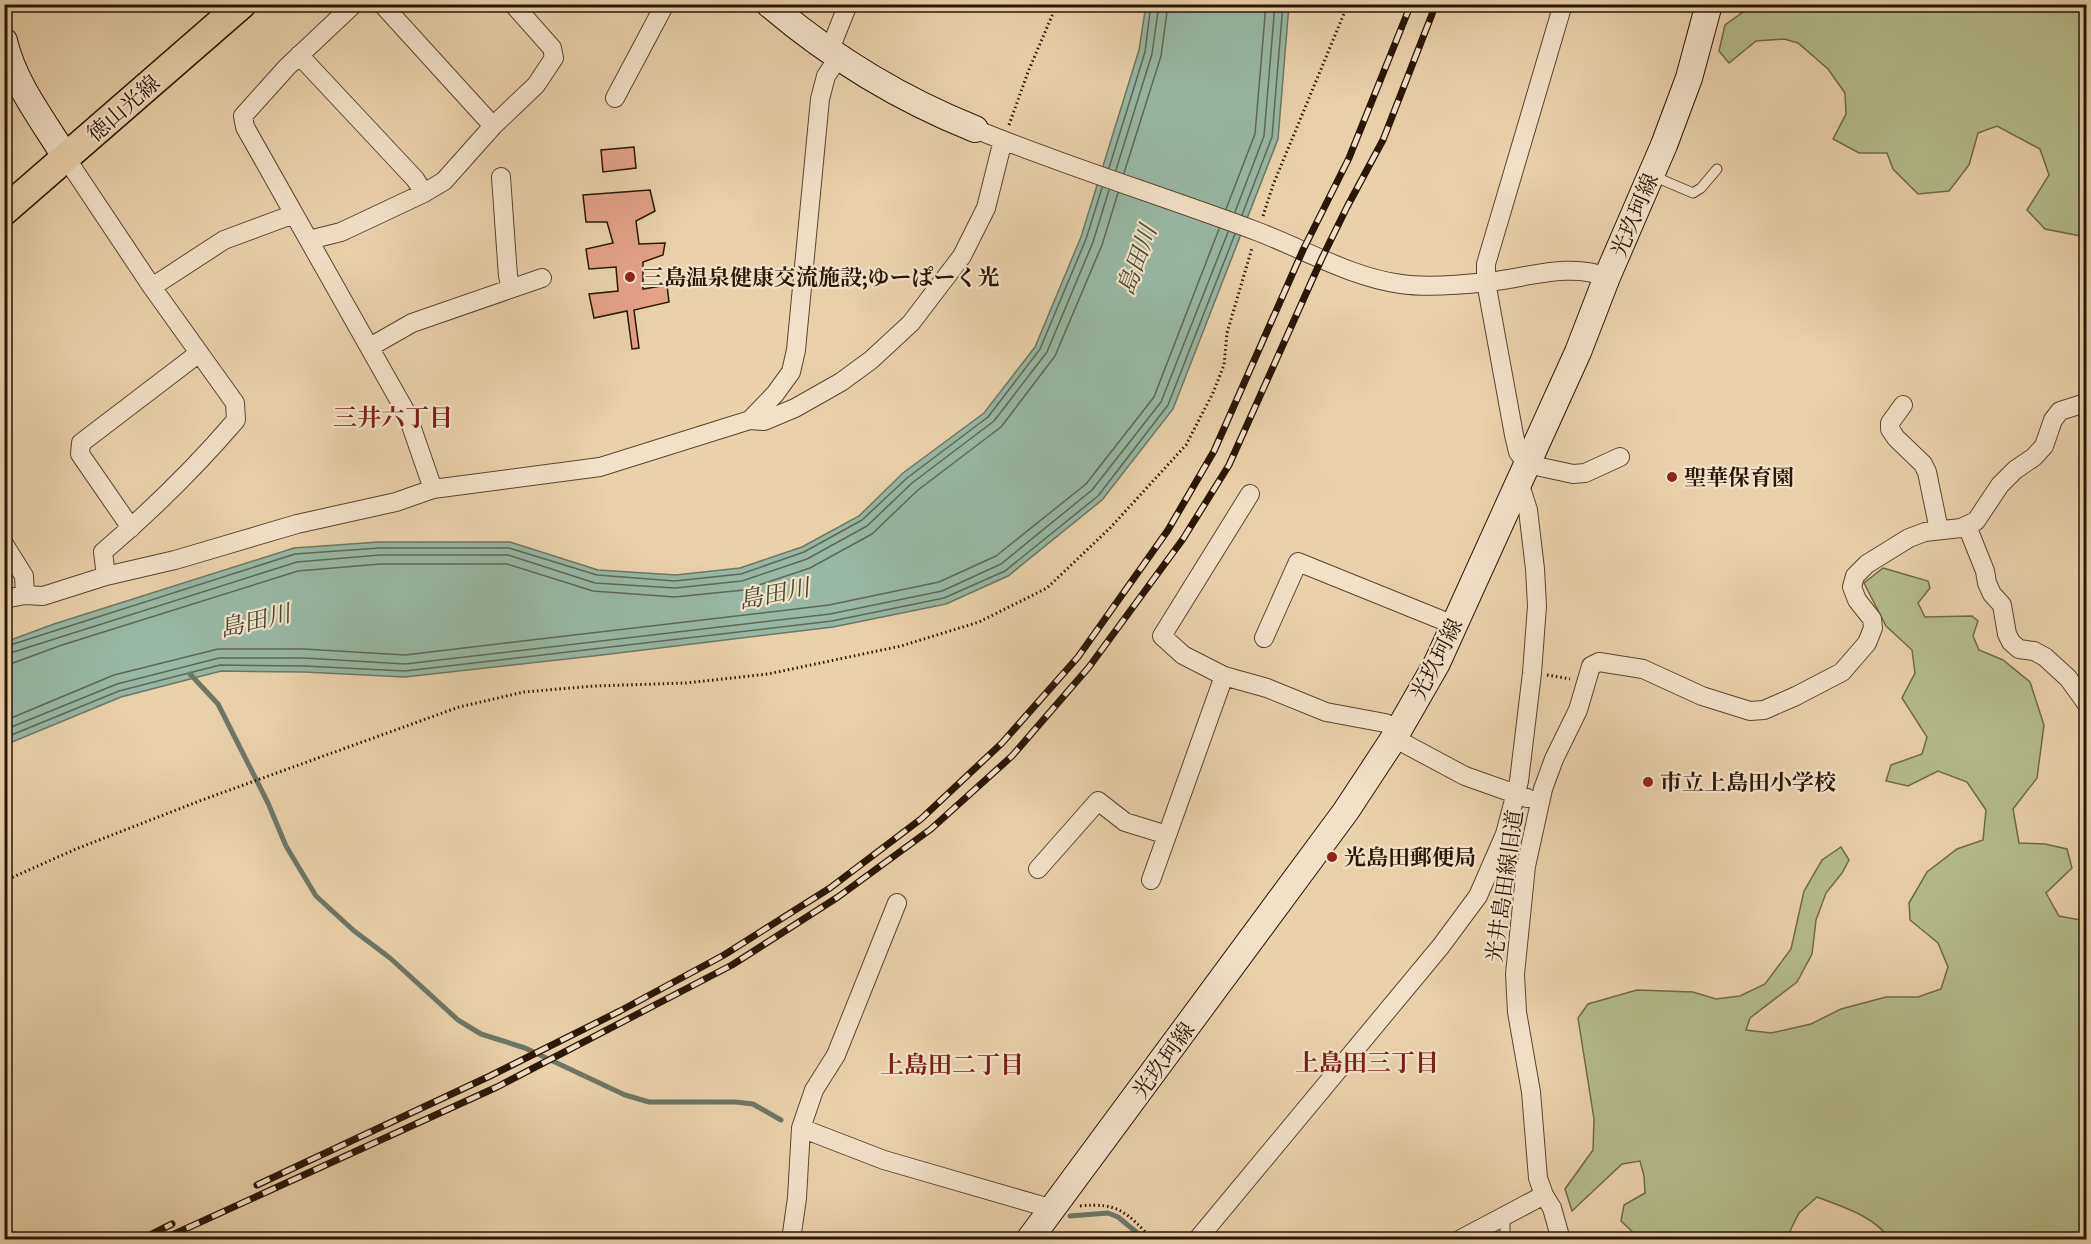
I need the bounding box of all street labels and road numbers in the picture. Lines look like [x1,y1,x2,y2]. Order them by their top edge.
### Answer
street label: 徳山光線 [81,69,166,148]
street label: 光玖珂線 [1605,169,1665,261]
street label: 光玖珂線 [1404,614,1469,705]
street label: 光井島田線旧道 [1480,808,1530,964]
street label: 光玖珂線 [1127,1017,1201,1104]

